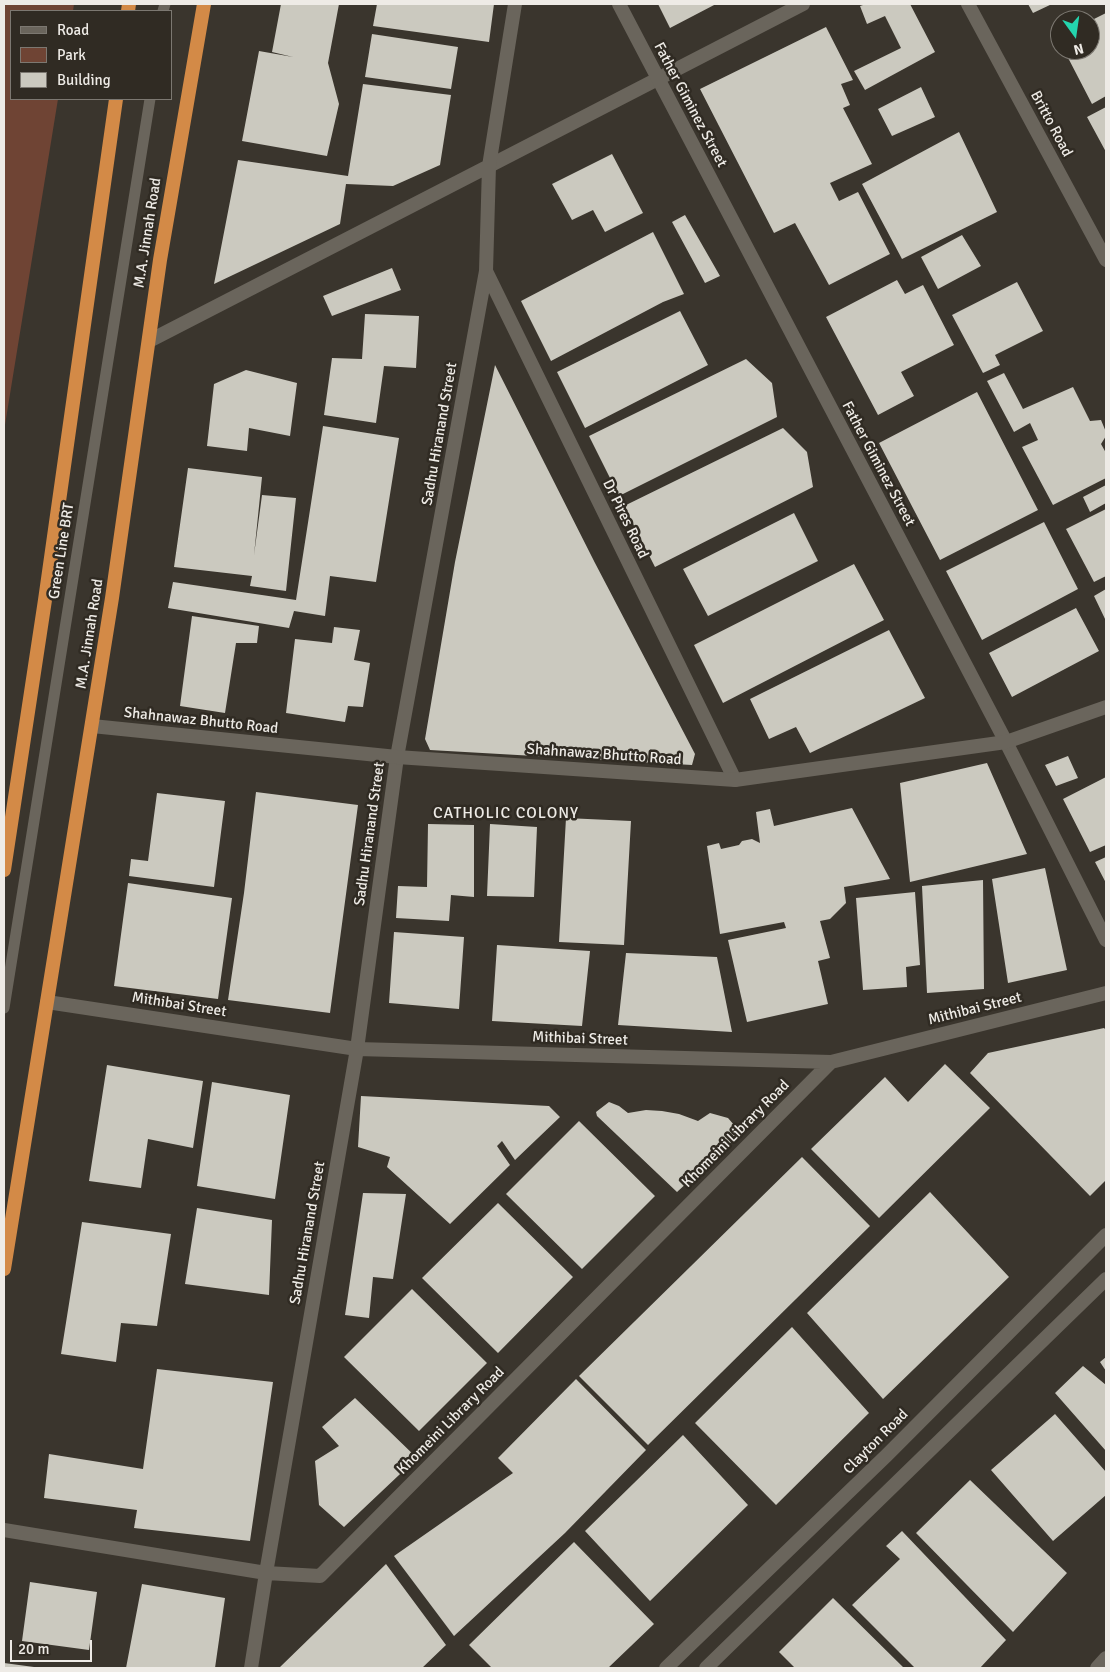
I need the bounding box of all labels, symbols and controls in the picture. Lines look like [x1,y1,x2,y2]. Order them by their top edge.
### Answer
legend [10,10,172,100]
north arrow [1050,10,1100,60]
text: Road [57,21,89,39]
street label: Father Giminez Street [649,39,731,171]
text: N [1072,40,1085,58]
text: Park [57,46,86,64]
text: Building [57,71,111,89]
street label: Britto Road [1026,88,1076,160]
street label: M.A. Jinnah Road [130,177,166,289]
street label: Sadhu Hiranand Street [419,361,461,507]
street label: Father Giminez Street [837,398,919,530]
street label: Dr Pires Road [598,476,652,562]
street label: Green Line BRT [46,502,78,600]
street label: M.A. Jinnah Road [72,578,108,690]
street label: Shahnawaz Bhutto Road [123,704,279,738]
street label: Shahnawaz Bhutto Road [526,741,682,769]
street label: Sadhu Hiranand Street [351,761,389,907]
district label: CATHOLIC COLONY [431,804,581,824]
street label: Mithibai Street [130,989,228,1021]
street label: Mithibai Street [926,989,1024,1029]
street label: Mithibai Street [532,1028,628,1050]
street label: Khomeini Library Road [678,1076,794,1192]
street label: Sadhu Hiranand Street [287,1160,329,1306]
street label: Khomeini Library Road [393,1363,509,1479]
street label: Clayton Road [840,1406,912,1478]
scale bar [12,1630,95,1662]
text: 20 m [18,1640,49,1658]

